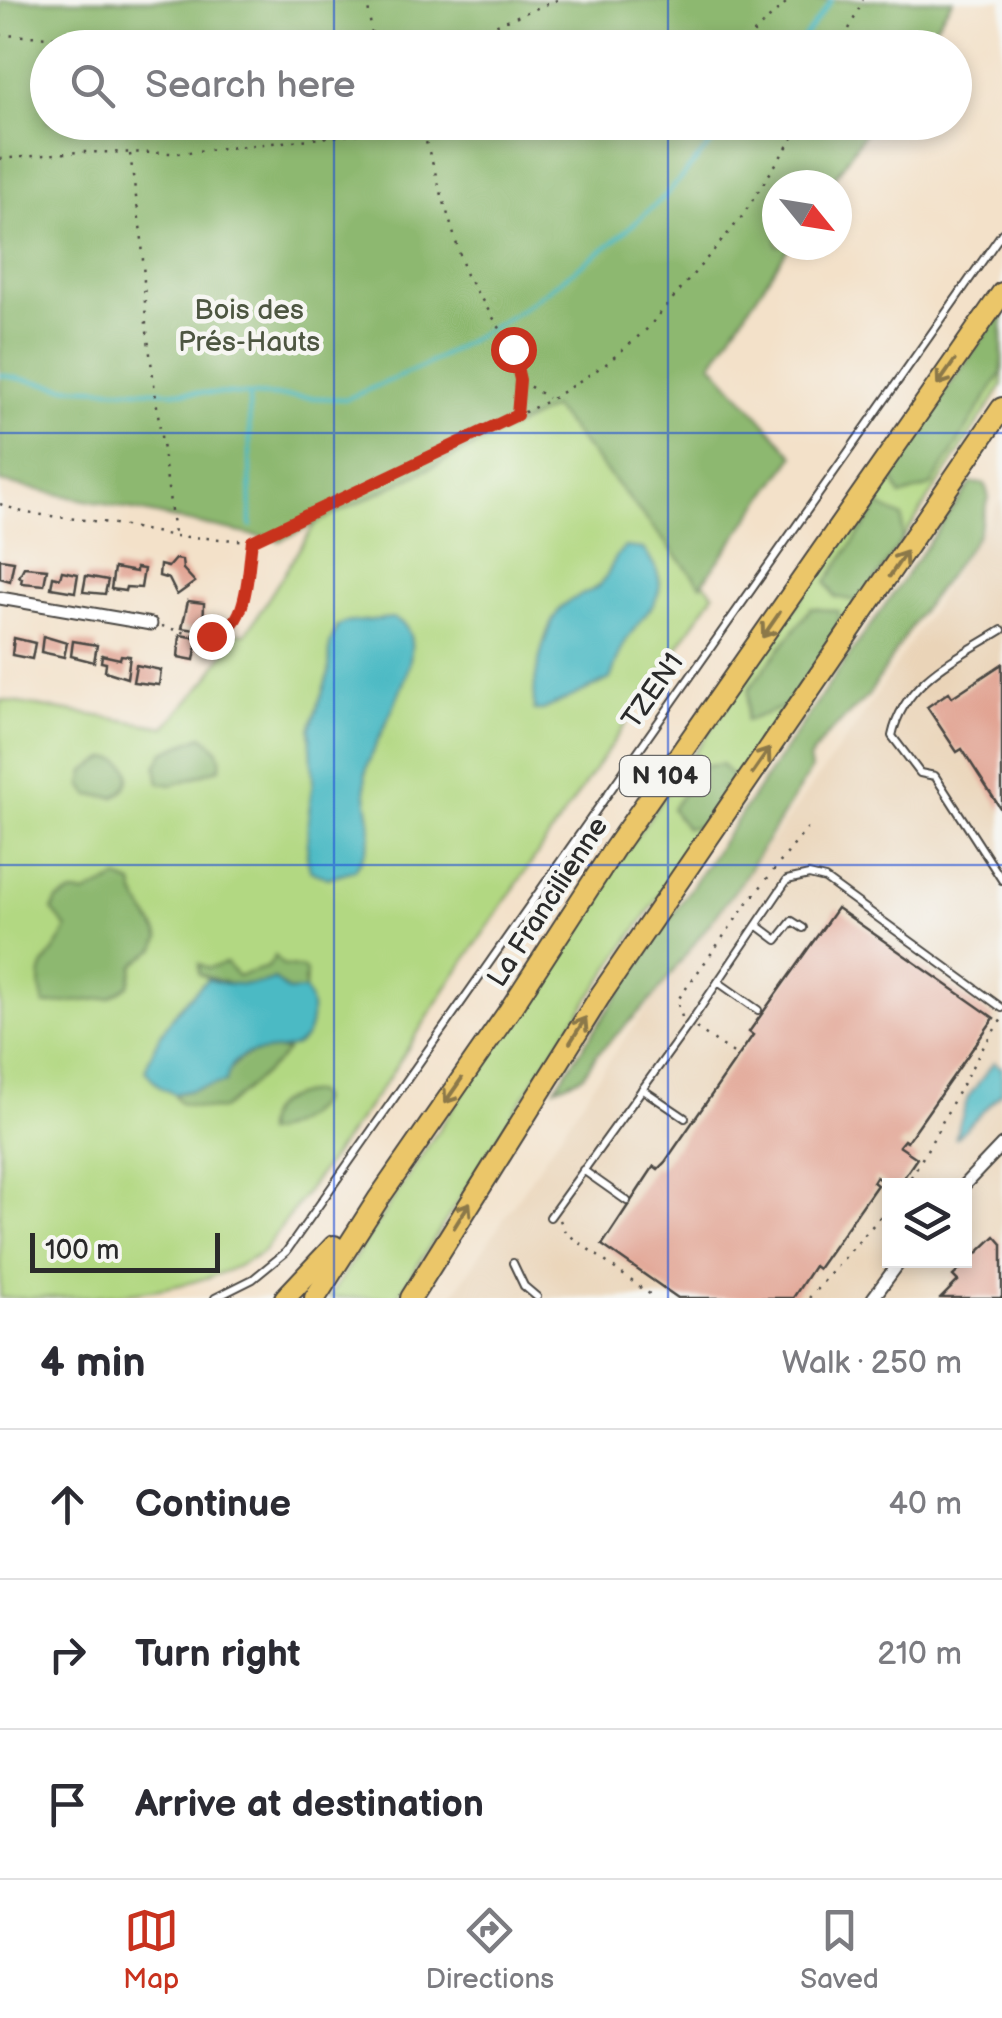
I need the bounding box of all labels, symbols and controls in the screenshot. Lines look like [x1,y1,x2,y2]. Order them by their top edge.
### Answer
search box [30,30,972,140]
icon: search [65,58,120,113]
text: Search here [145,63,356,108]
north arrow [762,170,852,260]
park label: Bois des Prés-Hauts [178,294,320,359]
route start [491,327,537,373]
one-way arrow [936,358,957,386]
one-way arrow [887,551,908,579]
one-way arrow [761,610,782,638]
route end [189,614,235,660]
street label: TZEN1 [615,647,691,735]
one-way arrow [750,748,771,776]
road number: N 104 [620,756,710,796]
street label: La Francilienne [481,811,615,993]
one-way arrow [568,1016,589,1045]
one-way arrow [443,1076,464,1104]
map controls [882,1178,972,1268]
button: layers [882,1178,972,1268]
one-way arrow [452,1201,472,1230]
scale bar [30,1228,220,1272]
text: 100 m [45,1234,119,1267]
text: 4 min [40,1338,146,1389]
text: Walk · 250 m [782,1344,962,1383]
icon: ahead [40,1477,95,1532]
text: Continue [135,1482,291,1527]
text: 40 m [889,1485,962,1524]
icon: right [40,1627,95,1682]
text: Turn right [135,1632,300,1677]
text: 210 m [877,1635,962,1674]
icon: arrive [40,1777,95,1832]
text: Arrive at destination [135,1782,484,1827]
tab: Map [123,1903,179,1996]
tab: Directions [425,1903,554,1996]
tab: Saved [800,1903,879,1996]

